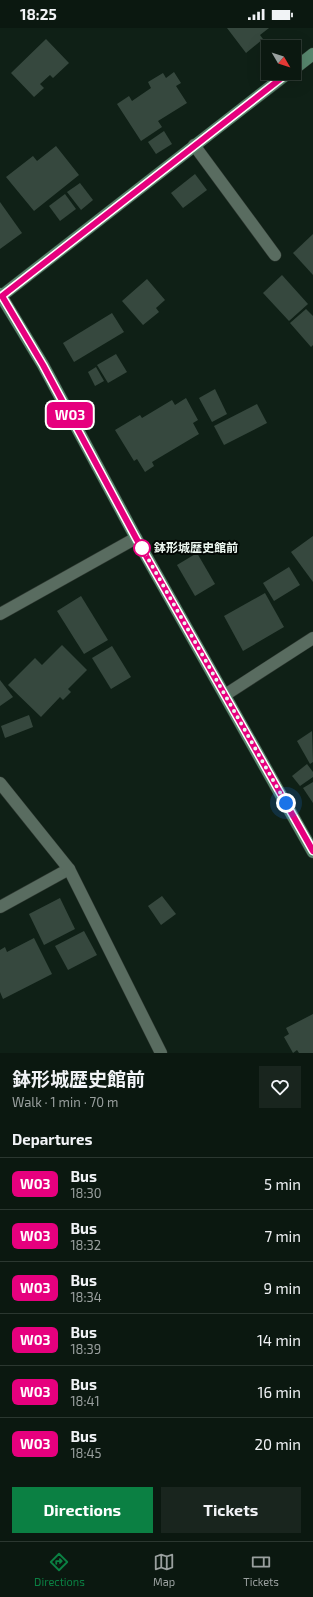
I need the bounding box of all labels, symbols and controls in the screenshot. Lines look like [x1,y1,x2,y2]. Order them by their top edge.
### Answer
text: 18:25 [20,5,57,23]
north arrow [261,40,301,80]
map controls [261,40,301,80]
line badge: W03 [47,402,93,428]
text: W03 [55,406,85,423]
marker: 鉢形城歴史館前 [133,539,151,557]
place label: 鉢形城歴史館前 [153,540,238,554]
your location [276,793,296,813]
button: heart [259,1066,301,1108]
text: 鉢形城歴史館前 [12,1067,145,1090]
text: Walk · 1 min · 70 m [12,1094,118,1110]
text: Departures [12,1130,92,1148]
text: Bus [70,1167,97,1185]
text: W03 [20,1175,50,1192]
text: 5 min [264,1175,301,1193]
text: 18:30 [70,1185,102,1201]
text: Bus [70,1219,97,1237]
text: W03 [20,1227,50,1244]
text: 7 min [264,1227,301,1245]
text: 18:32 [70,1237,101,1253]
text: Bus [70,1271,97,1289]
text: W03 [20,1279,50,1296]
text: 9 min [263,1279,301,1297]
text: 18:34 [70,1289,102,1305]
text: Bus [70,1323,97,1341]
text: W03 [20,1331,50,1348]
text: 14 min [257,1331,301,1349]
text: 18:39 [70,1341,101,1357]
text: Bus [70,1375,97,1393]
text: W03 [20,1383,50,1400]
text: 16 min [258,1383,301,1401]
text: 18:41 [70,1393,100,1409]
text: Bus [70,1427,97,1445]
text: W03 [20,1435,50,1452]
text: 20 min [255,1435,301,1453]
text: 18:45 [70,1445,102,1461]
button: Directions [12,1487,153,1533]
button: Tickets [161,1487,301,1533]
tab: Directions [34,1551,85,1588]
tab: Map [153,1551,175,1588]
tab: Tickets [243,1551,279,1588]

